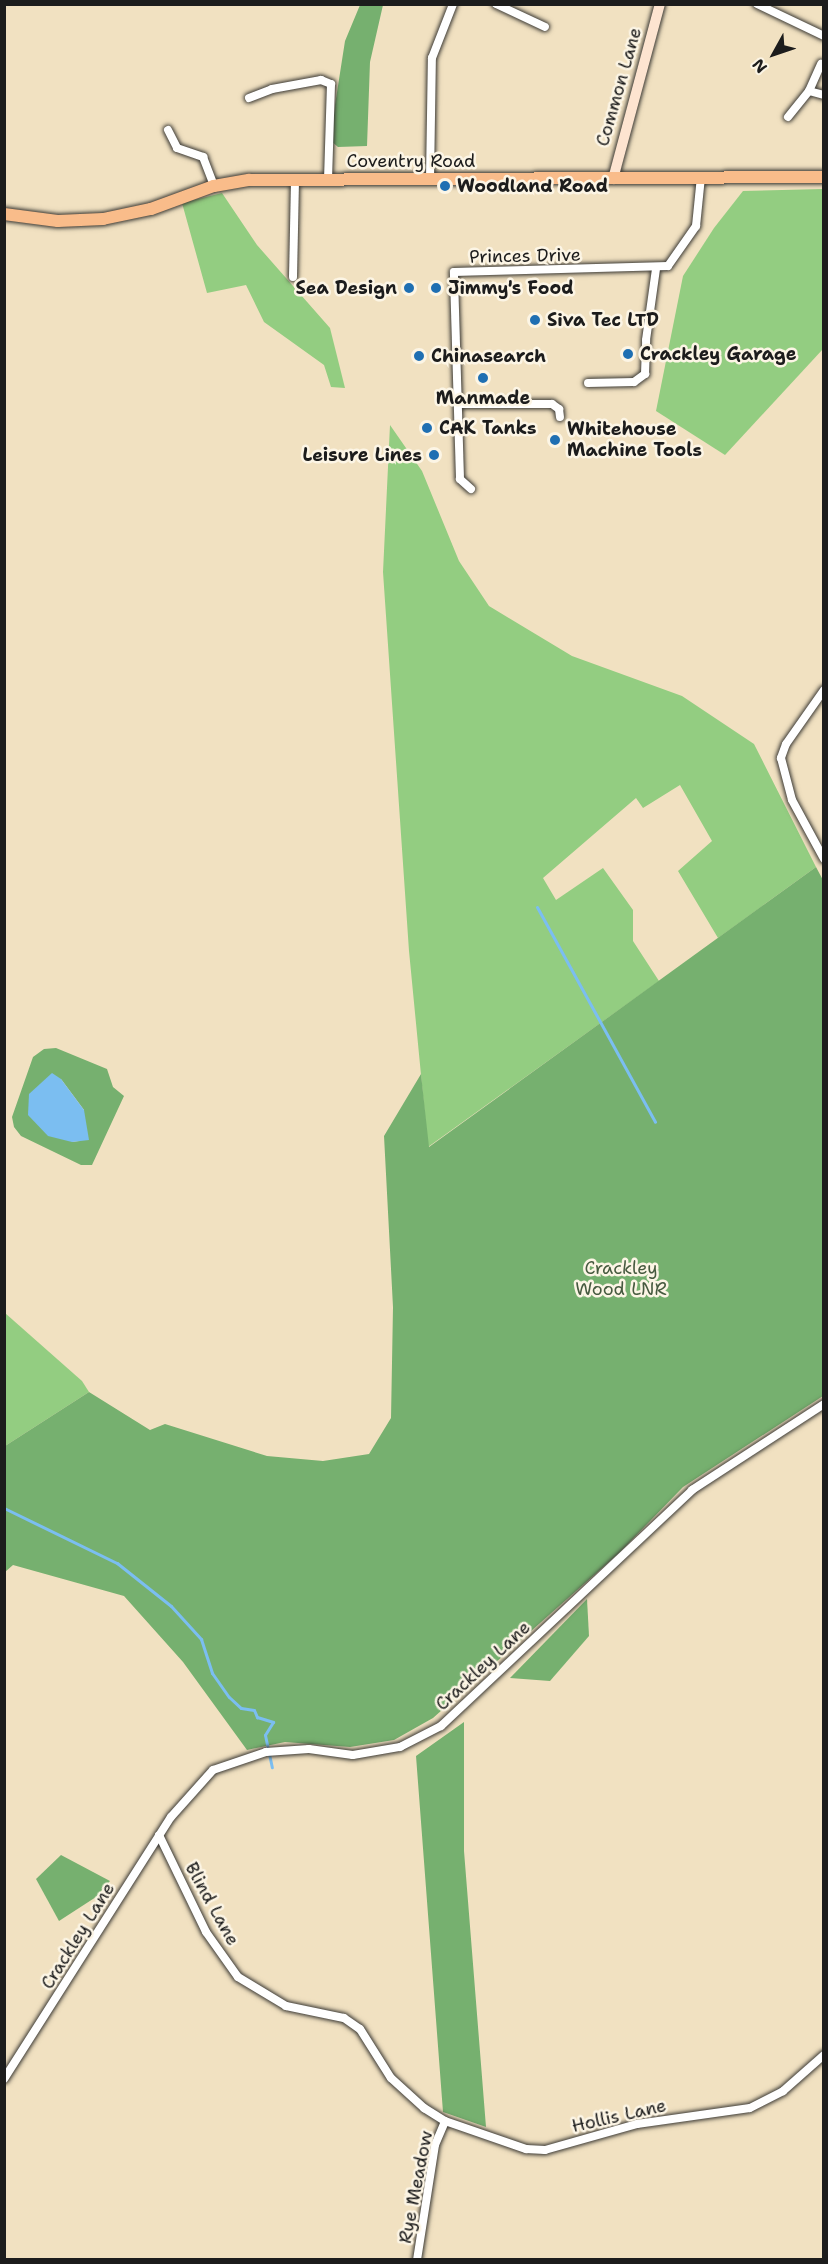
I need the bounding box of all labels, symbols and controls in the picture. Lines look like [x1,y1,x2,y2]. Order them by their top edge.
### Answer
north arrow [744,24,804,84]
street label: Common Lane [592,25,646,149]
text: N [748,54,772,78]
street label: Coventry Road [347,150,475,172]
place label: Woodland Road [457,175,608,197]
marker: Woodland Road [438,179,452,193]
street label: Princes Drive [469,244,581,268]
place label: Sea Design [296,277,397,299]
place label: Jimmy's Food [448,277,574,299]
marker: Sea Design [402,281,416,295]
marker: Jimmy's Food [429,281,443,295]
place label: Siva Tec LTD [547,309,659,331]
marker: Siva Tec LTD [528,313,542,327]
place label: Crackley Garage [640,343,796,365]
place label: Chinasearch [431,345,546,367]
marker: Crackley Garage [621,347,635,361]
marker: Chinasearch [412,349,426,363]
marker: Manmade [476,371,490,385]
place label: Manmade [436,387,530,409]
place label: CAK Tanks [439,417,537,439]
place label: Whitehouse Machine Tools [567,419,702,462]
marker: CAK Tanks [420,421,434,435]
marker: Whitehouse Machine Tools [548,433,562,447]
place label: Leisure Lines [303,444,422,466]
marker: Leisure Lines [427,448,441,462]
park label: Crackley Wood LNR [575,1258,667,1300]
street label: Crackley Lane [431,1617,535,1715]
street label: Blind Lane [180,1859,244,1949]
street label: Crackley Lane [37,1879,119,1993]
street label: Hollis Lane [570,2095,668,2137]
street label: Rye Meadow [394,2129,438,2245]

